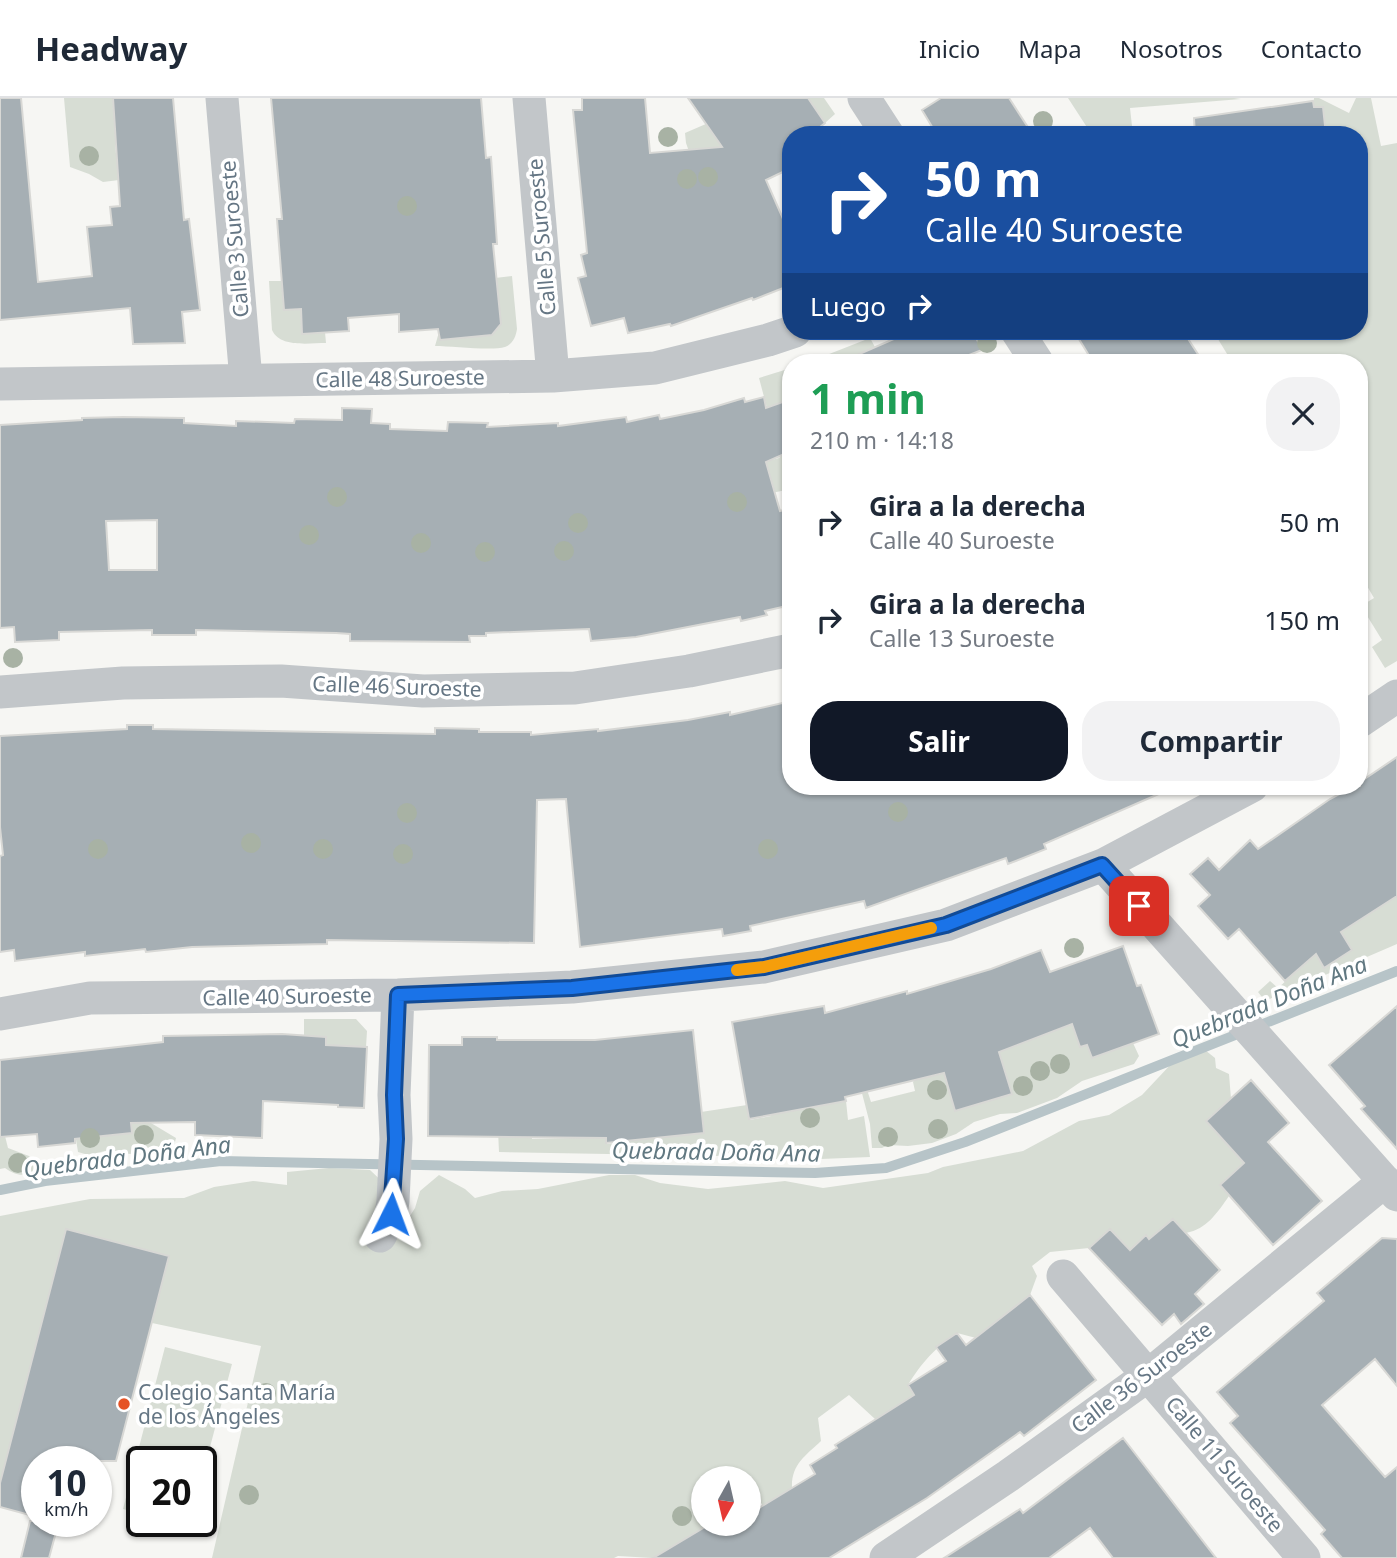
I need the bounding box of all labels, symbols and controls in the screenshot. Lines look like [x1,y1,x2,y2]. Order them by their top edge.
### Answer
text: Headway [35,26,187,71]
text: Inicio [919,32,980,65]
text: Mapa [1018,32,1082,65]
text: Nosotros [1120,32,1223,65]
text: Contacto [1261,32,1362,65]
text: 50 m [925,145,1042,211]
icon: right [810,154,901,245]
street label: Calle 5 Suroeste [520,157,562,317]
street label: Calle 3 Suroeste [213,159,255,319]
text: Calle 40 Suroeste [925,208,1183,251]
icon: right [900,287,938,325]
text: Luego [810,288,886,324]
street label: Calle 48 Suroeste [315,363,485,393]
text: 1 min [810,369,926,426]
button: close [1266,377,1340,451]
text: 210 m · 14:18 [810,424,954,456]
text: Gira a la derecha [869,488,1086,524]
icon: right [810,503,848,541]
text: 50 m [1279,504,1340,540]
text: Calle 40 Suroeste [869,524,1055,556]
text: Gira a la derecha [869,586,1086,622]
icon: right [810,601,848,639]
text: 150 m [1264,602,1340,638]
text: Calle 13 Suroeste [869,622,1055,654]
street label: Calle 46 Suroeste [312,669,482,703]
button: Salir [810,701,1068,781]
button: Compartir [1082,701,1340,781]
pin [1109,876,1169,936]
icon: arrive [1120,887,1158,925]
water label: Quebrada Doña Ana [1166,947,1372,1055]
street label: Calle 40 Suroeste [202,981,372,1011]
water label: Quebrada Doña Ana [21,1127,233,1185]
water label: Quebrada Doña Ana [611,1133,821,1169]
position arrow [354,1177,428,1251]
street label: Calle 36 Suroeste [1065,1315,1217,1439]
place label: Colegio Santa María de los Ángeles [138,1378,336,1430]
street label: Calle 11 Suroeste [1160,1390,1290,1538]
marker: Colegio Santa María de los Ángeles [116,1396,132,1412]
speed limit sign: 20 [126,1446,217,1537]
text: 10 [46,1459,87,1506]
north arrow [691,1466,761,1536]
map controls [691,1466,761,1536]
text: km/h [44,1497,89,1521]

